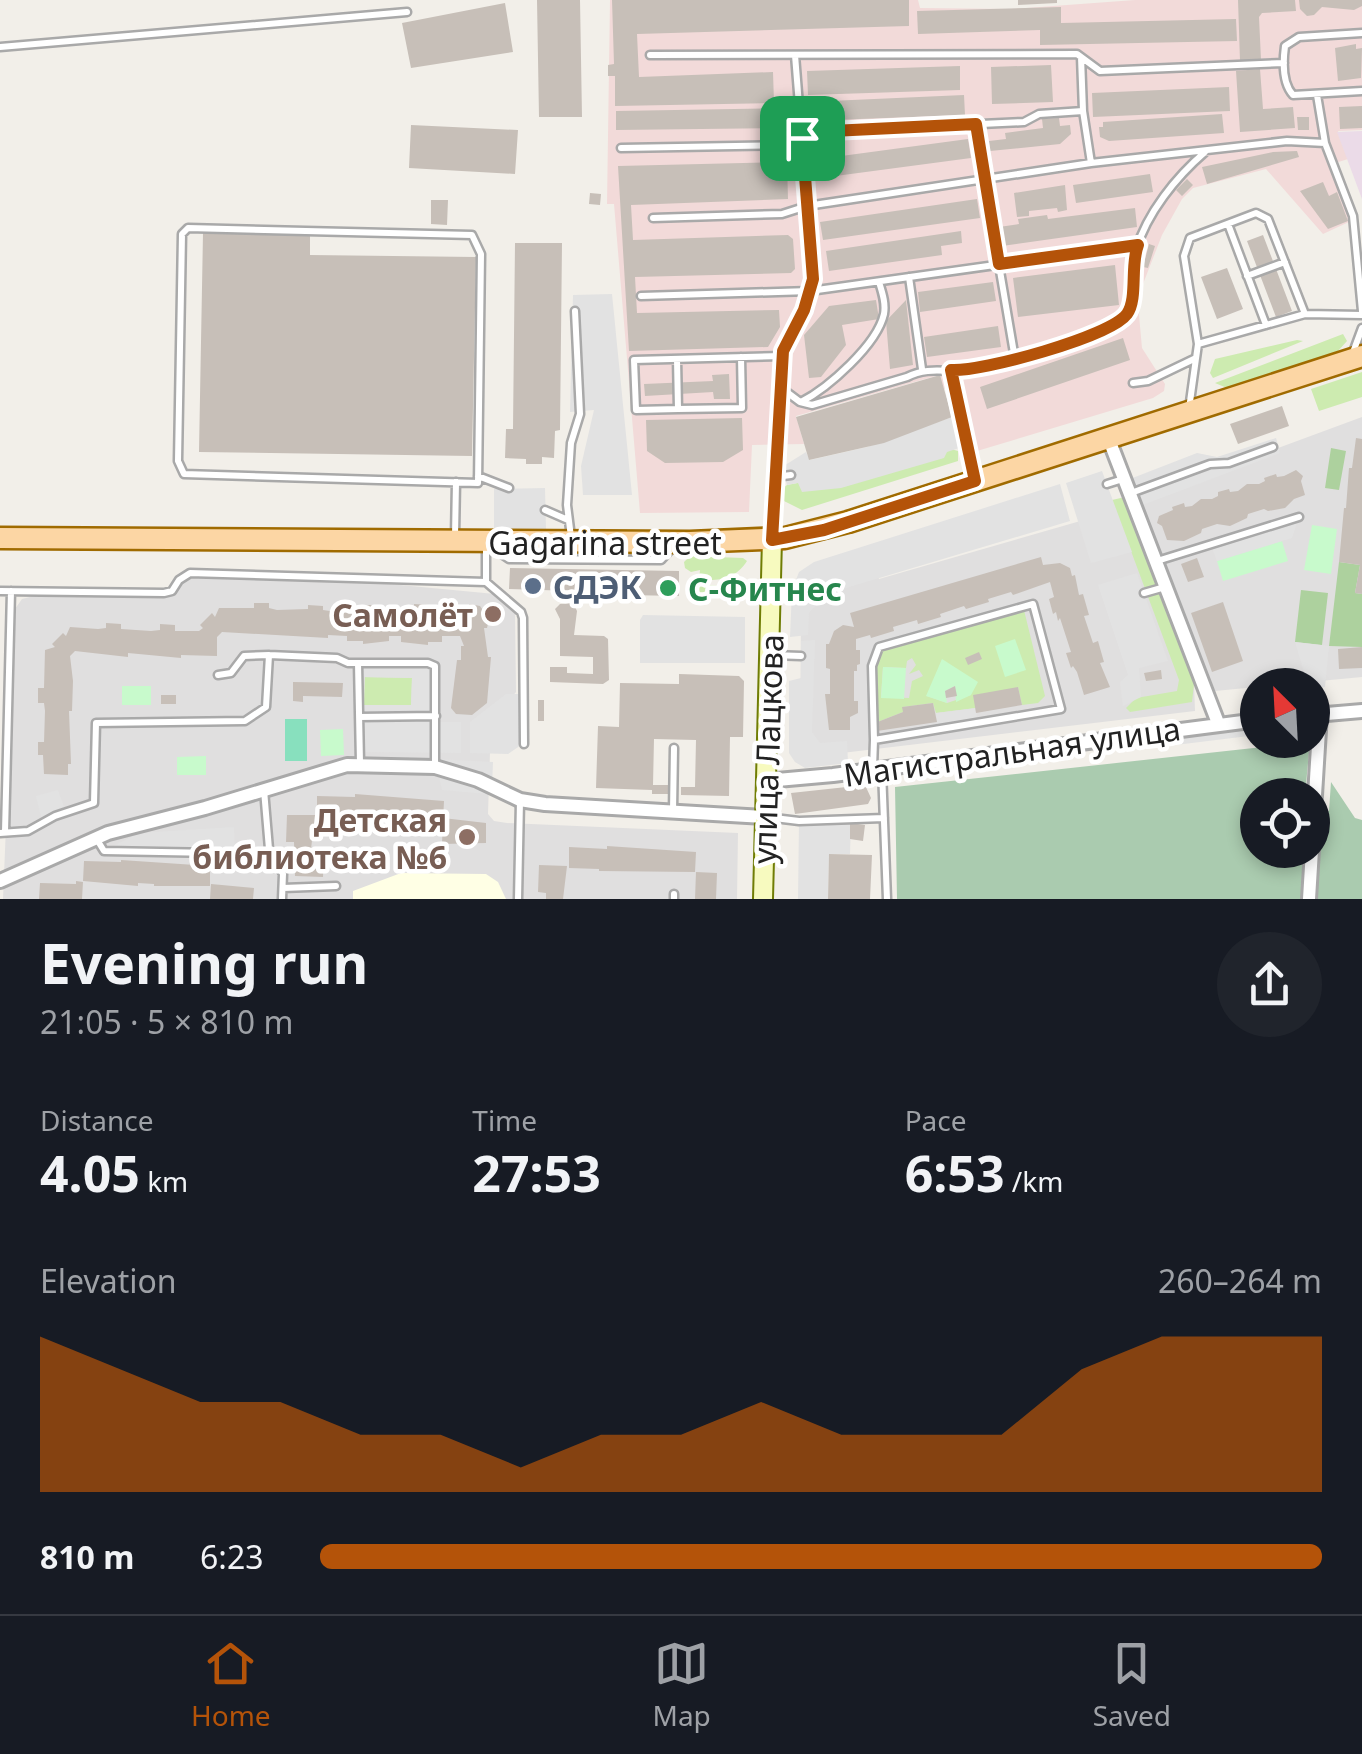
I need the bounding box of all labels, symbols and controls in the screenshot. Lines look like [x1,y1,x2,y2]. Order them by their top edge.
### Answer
pin [760,96,845,181]
icon: arrive [775,111,830,166]
street label: Gagarina street [488,521,722,564]
place label: СДЭК [553,565,642,608]
place label: С-Фитнес [688,567,842,610]
marker: СДЭК [522,575,544,597]
marker: С-Фитнес [657,577,679,599]
place label: Самолёт [332,593,473,636]
marker: Самолёт [482,603,504,625]
street label: улица Лацкова [742,633,792,865]
north arrow [1240,668,1330,758]
map controls [1240,668,1330,868]
street label: Магистральная улица [841,706,1183,796]
button: locate [1240,778,1330,868]
place label: Детская библиотека №6 [192,798,447,878]
marker: Детская библиотека №6 [456,826,478,848]
text: Evening run [40,925,368,1000]
button: share [1217,932,1322,1037]
text: 21:05 · 5 × 810 m [40,1000,293,1043]
text: Distance [40,1101,153,1139]
text: Time [472,1101,537,1139]
text: Pace [905,1101,967,1139]
text: 4.05 [40,1139,140,1207]
text: 27:53 [472,1139,601,1207]
text: 6:53 [905,1139,1005,1207]
text: km [140,1162,188,1200]
text: /km [1005,1162,1063,1200]
text: Elevation [40,1259,177,1302]
text: 260–264 m [1158,1259,1322,1302]
text: 810 m [40,1535,134,1578]
text: 6:23 [200,1535,264,1578]
tab: Home [191,1636,271,1734]
tab: Map [653,1636,711,1734]
tab: Saved [1093,1636,1171,1734]

